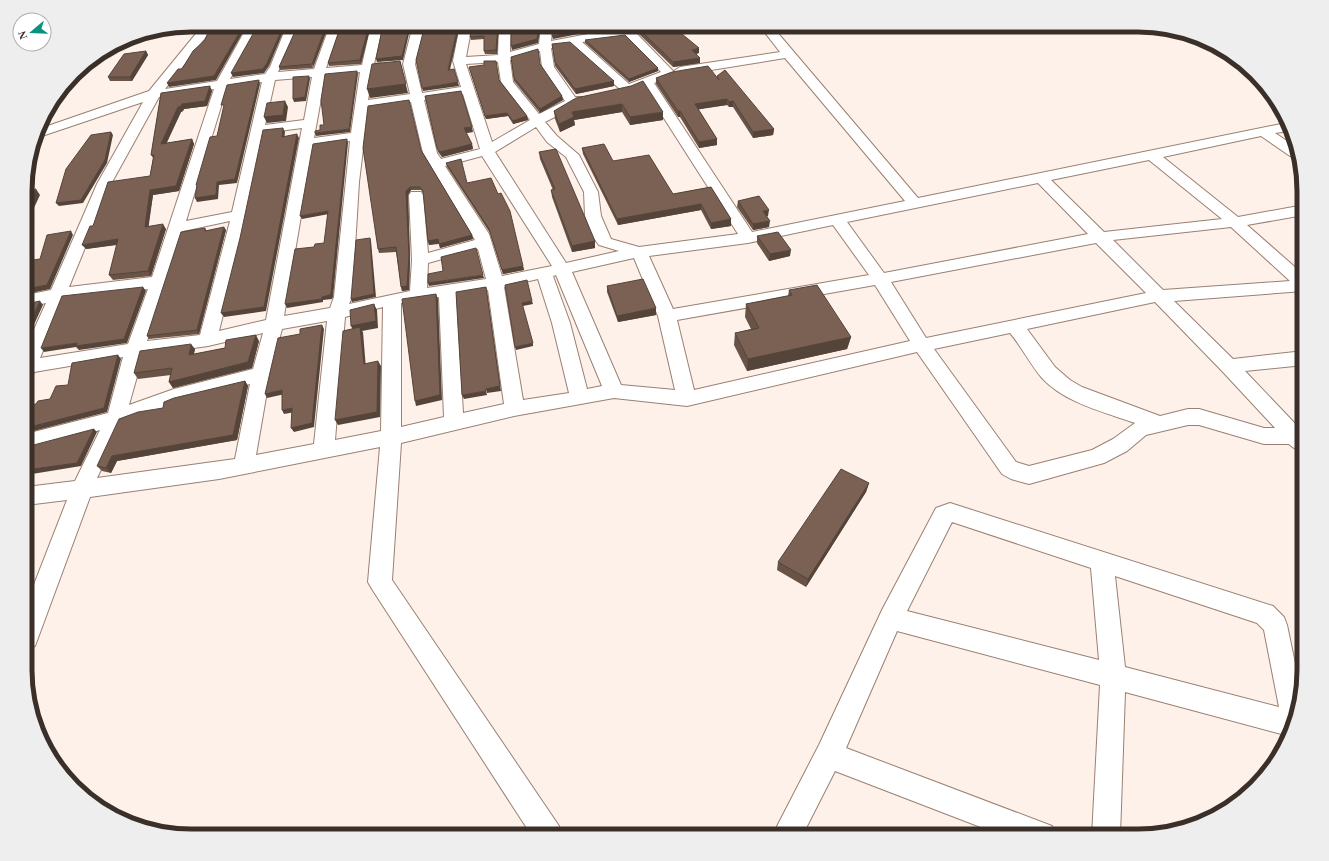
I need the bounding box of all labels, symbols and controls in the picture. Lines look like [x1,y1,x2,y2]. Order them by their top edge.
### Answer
north arrow [12,12,52,52]
text: N [16,29,30,41]

